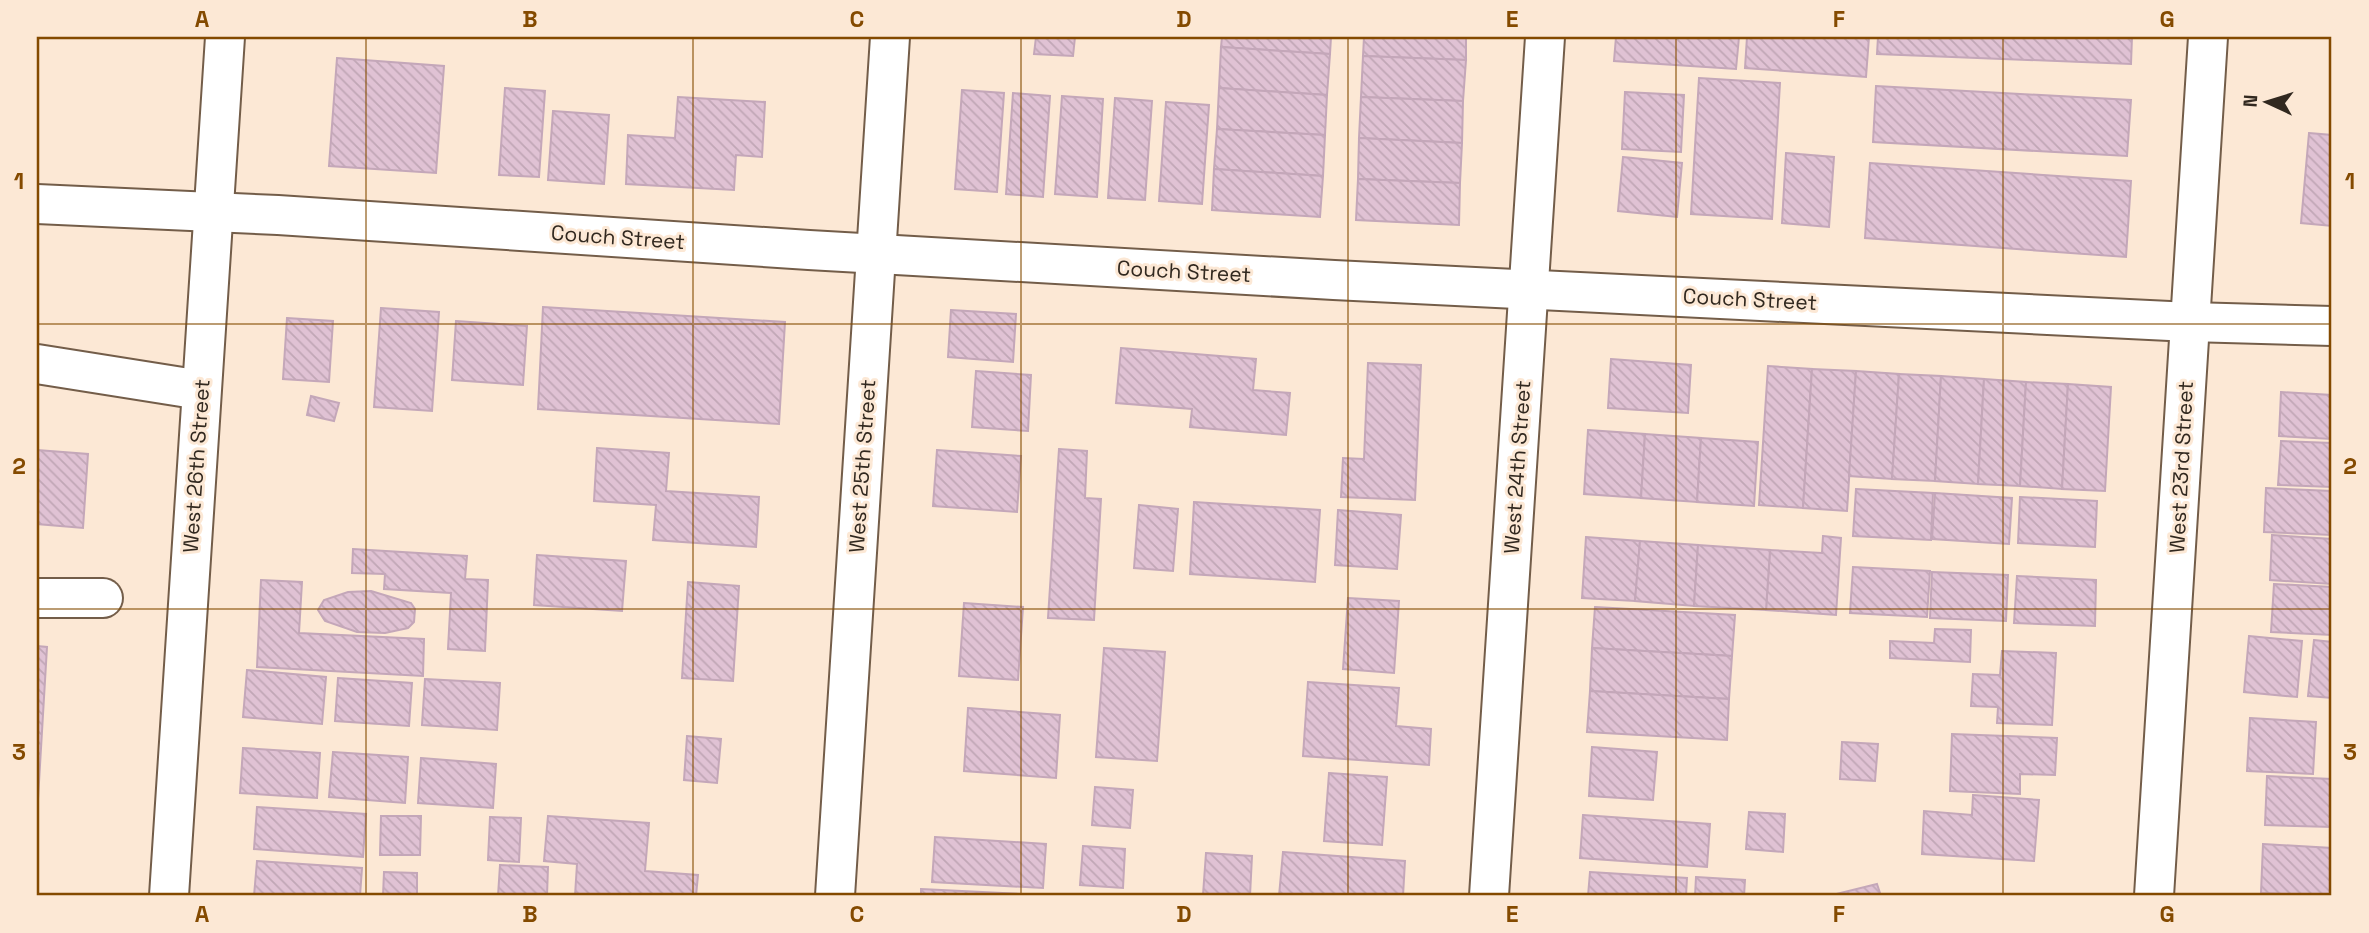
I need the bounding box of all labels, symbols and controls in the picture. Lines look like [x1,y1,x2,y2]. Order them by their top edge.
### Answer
text: A [195,4,210,34]
text: B [522,4,538,34]
text: C [850,4,864,34]
text: D [1176,4,1192,34]
text: E [1506,4,1518,34]
text: F [1833,4,1845,34]
text: G [2159,4,2175,34]
north arrow [2232,66,2302,136]
text: N [2238,94,2263,108]
text: 1 [14,166,24,196]
text: 1 [2345,166,2355,196]
street label: Couch Street [550,219,686,255]
street label: Couch Street [1116,254,1252,288]
street label: Couch Street [1682,282,1818,316]
street label: West 26th Street [176,378,216,554]
street label: West 25th Street [842,378,882,554]
street label: West 24th Street [1497,379,1537,555]
street label: West 23rd Street [2163,380,2199,554]
text: 2 [12,451,26,481]
text: 2 [2343,451,2357,481]
text: 3 [12,737,26,767]
text: 3 [2343,737,2357,767]
text: A [195,899,210,929]
text: B [522,899,538,929]
text: C [850,899,864,929]
text: D [1176,899,1192,929]
text: E [1506,899,1518,929]
text: F [1833,899,1845,929]
text: G [2159,899,2175,929]

